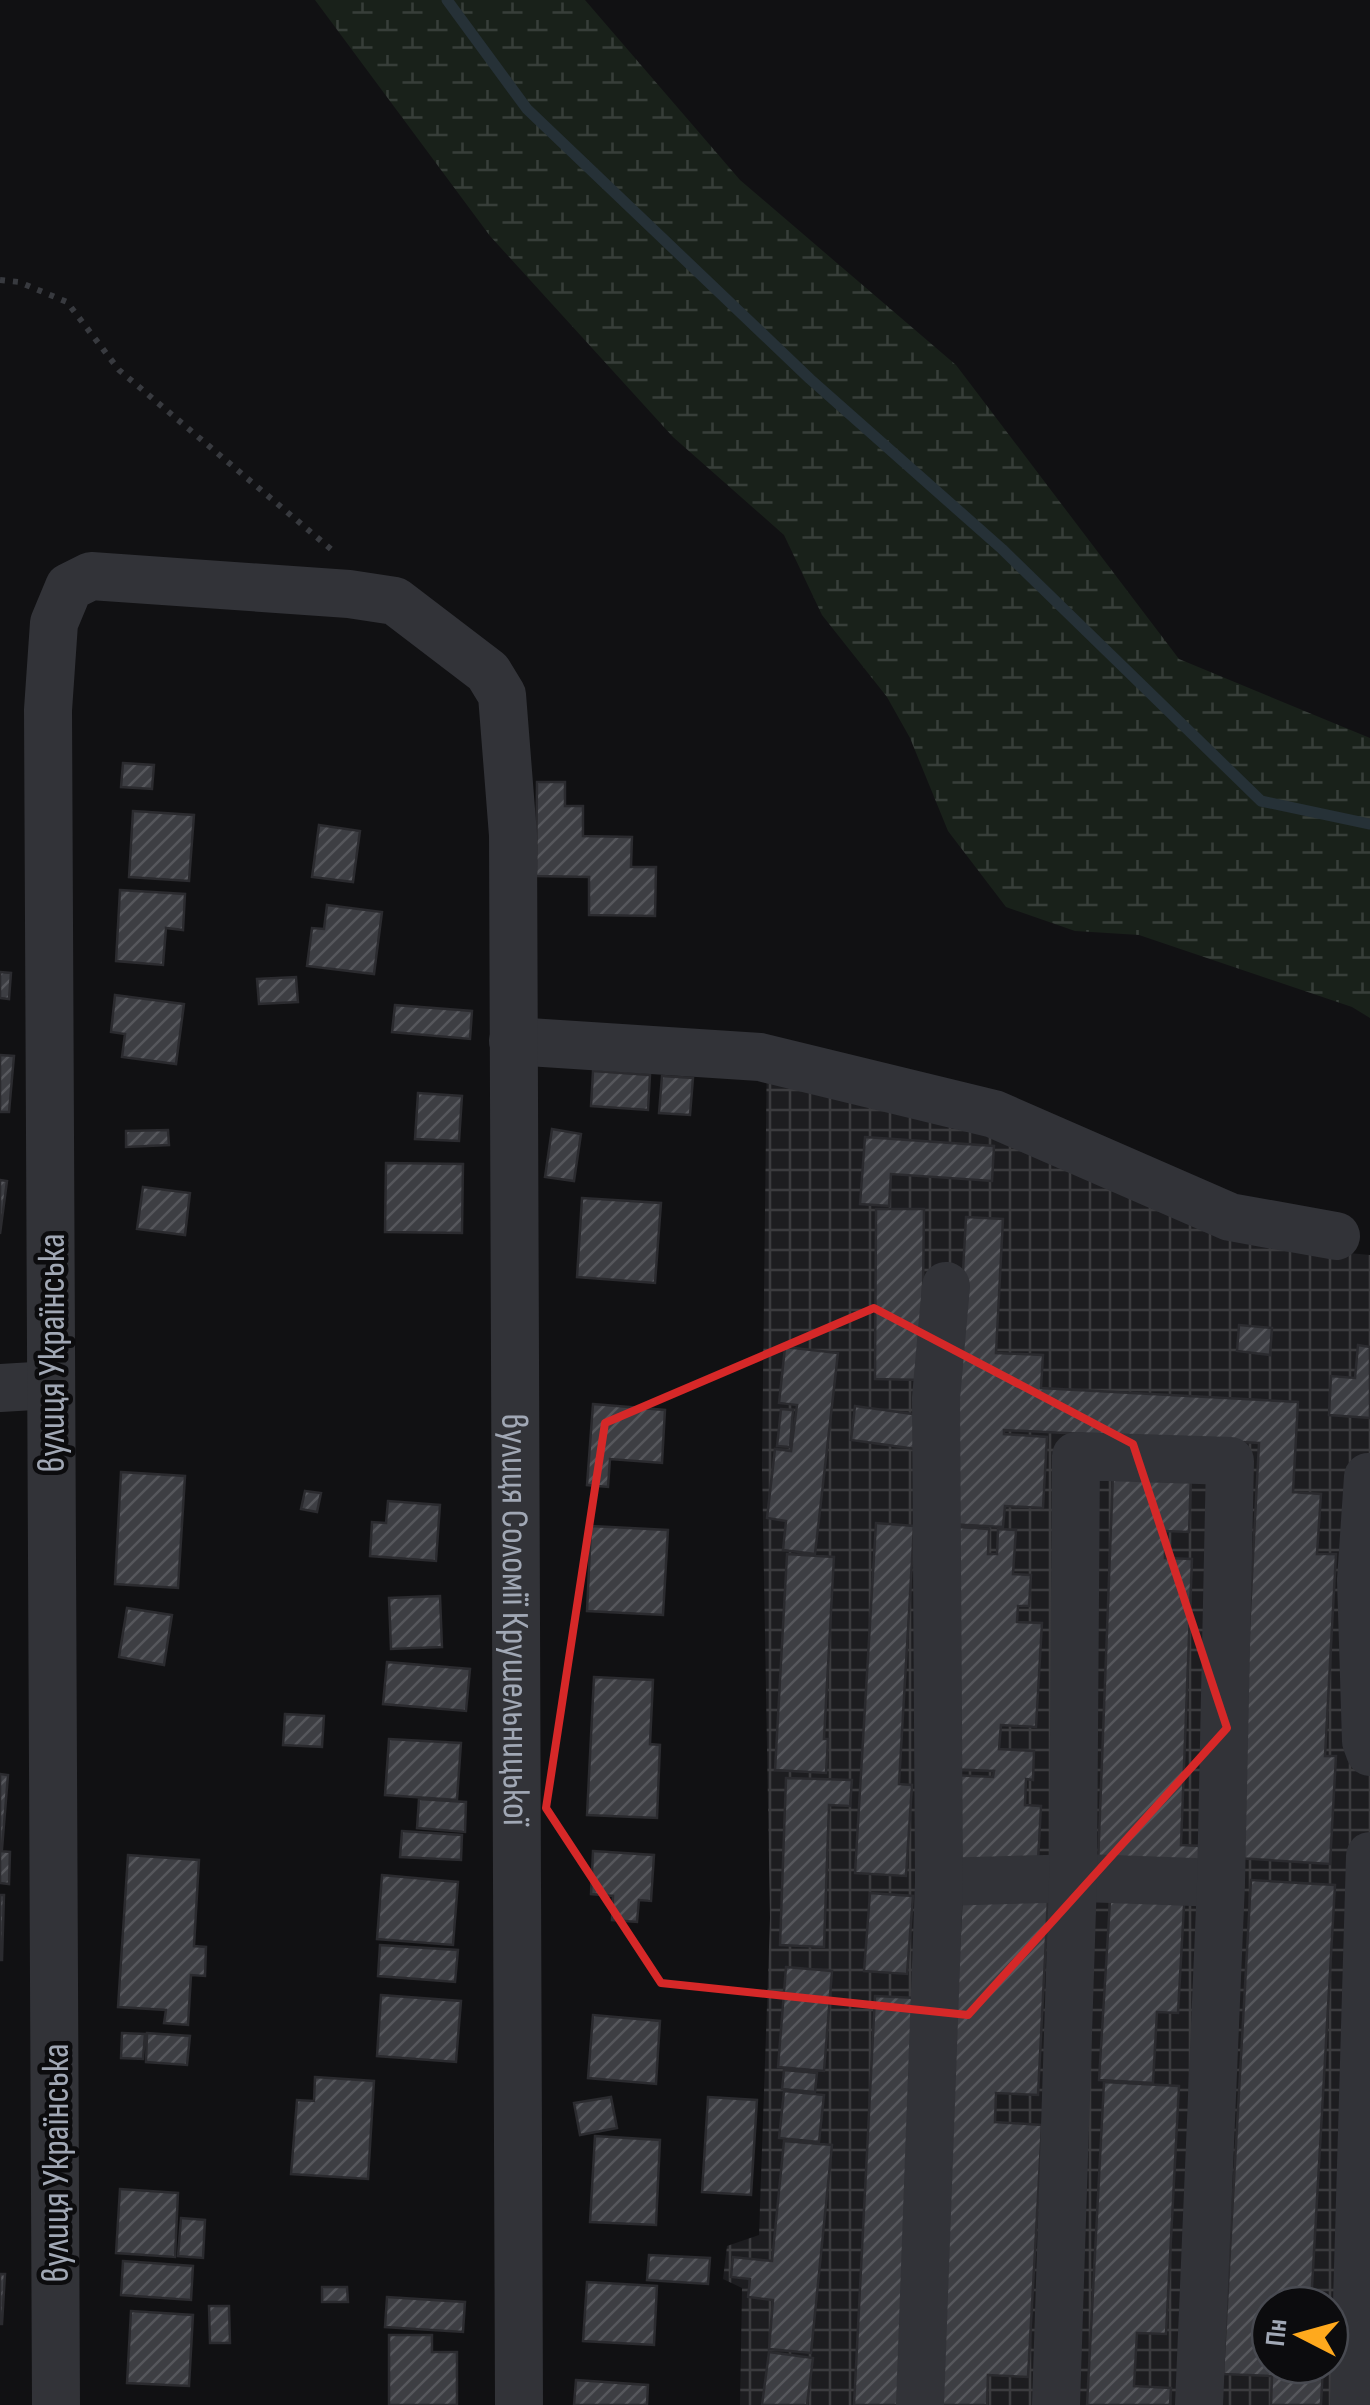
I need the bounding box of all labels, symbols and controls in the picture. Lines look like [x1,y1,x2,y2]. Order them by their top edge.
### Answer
street label: вулиця Українська [30,1233,75,1473]
street label: вулиця Соломії Крушельницької [491,1413,538,1827]
street label: вулиця Українська [34,2043,79,2283]
north arrow [1250,2285,1350,2385]
text: Пн [1259,2317,1294,2348]

